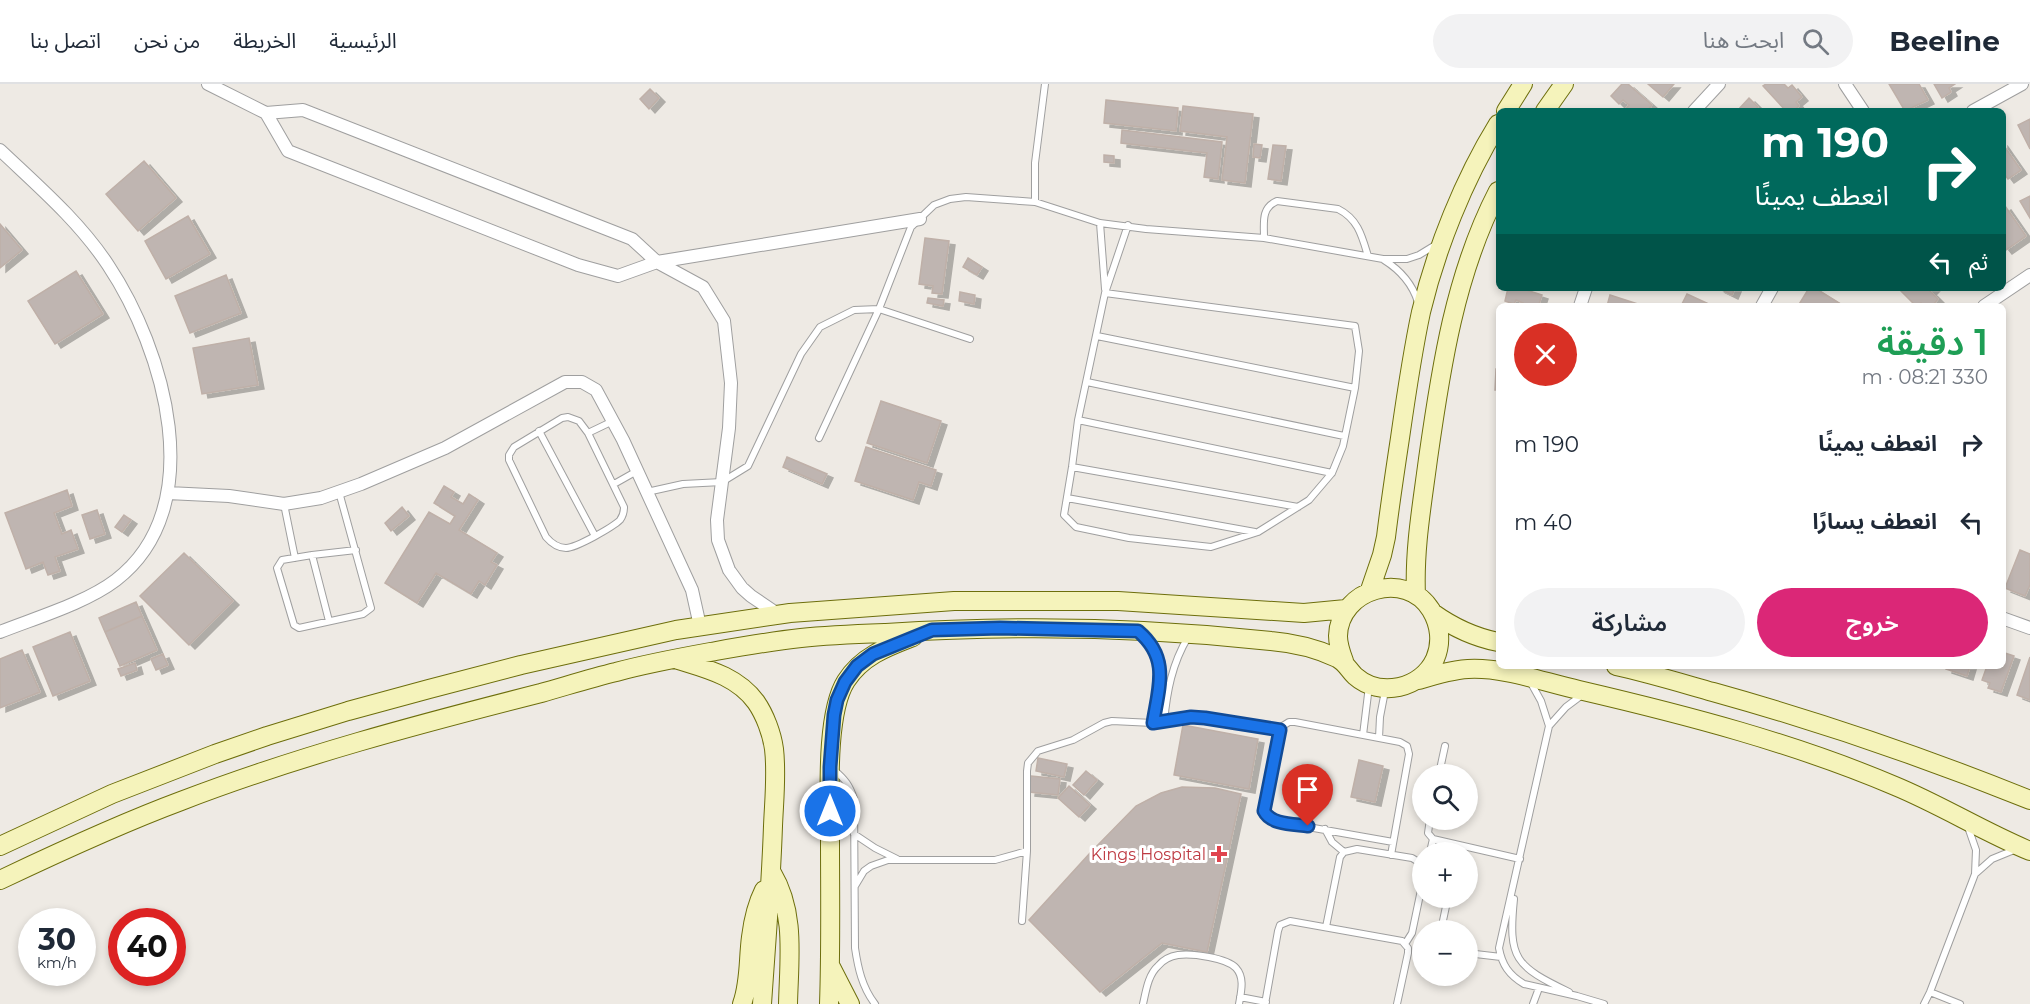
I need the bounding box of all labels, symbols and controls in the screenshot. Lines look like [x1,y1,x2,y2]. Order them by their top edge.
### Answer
search box [1433,14,1853,68]
text: Beeline [1889,24,2000,58]
icon: search [1799,25,1832,58]
text: ابحث هنا [1703,27,1784,54]
text: اتصل بنا [30,28,101,53]
text: من نحن [134,28,200,53]
text: الخريطة [233,28,296,53]
text: الرئيسية [329,28,397,53]
text: 190 m [1761,116,1889,168]
icon: right [1910,132,1988,210]
text: انعطف يمينًا [1754,179,1889,212]
icon: left [1924,246,1957,279]
text: ثم [1969,249,1988,276]
text: 1 دقيقة [1877,320,1988,364]
button: close [1514,323,1577,386]
text: 330 m · 08:21 [1861,365,1988,389]
icon: right [1955,428,1988,461]
text: انعطف يمينًا [1818,430,1937,457]
text: 190 m [1514,431,1579,458]
icon: left [1955,506,1988,539]
text: انعطف يسارًا [1813,508,1937,535]
text: 40 m [1514,509,1572,536]
button: مشاركة [1514,588,1745,657]
button: خروج [1757,588,1988,657]
pin [1282,764,1333,826]
map controls [1412,764,1478,986]
button: search [1412,764,1478,830]
icon: arrive [1291,773,1324,806]
position arrow [798,779,862,843]
button: + [1412,842,1478,908]
place label: Kings Hospital [1091,845,1206,864]
marker: Kings Hospital [1210,845,1228,863]
speed limit sign: 40 [108,908,186,986]
button: − [1412,920,1478,986]
text: 30 [38,921,76,958]
text: km/h [37,953,77,972]

